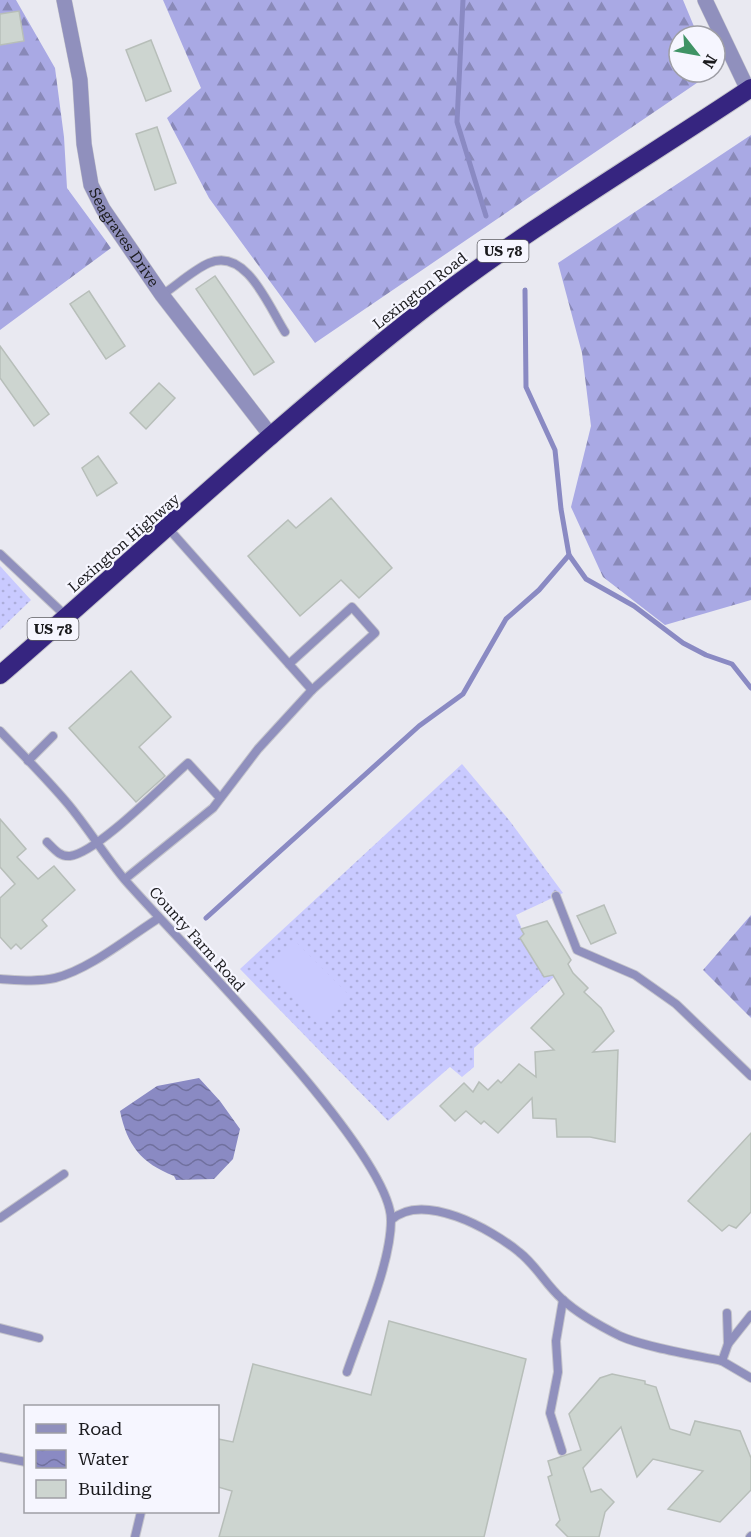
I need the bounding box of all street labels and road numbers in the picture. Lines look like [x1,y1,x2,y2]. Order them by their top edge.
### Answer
street label: Seagraves Drive [85,185,163,290]
road number: US 78 [478,240,528,262]
street label: Lexington Road [369,249,471,333]
street label: Lexington Highway [65,490,183,596]
road number: US 78 [28,618,78,640]
street label: County Farm Road [145,883,249,995]

